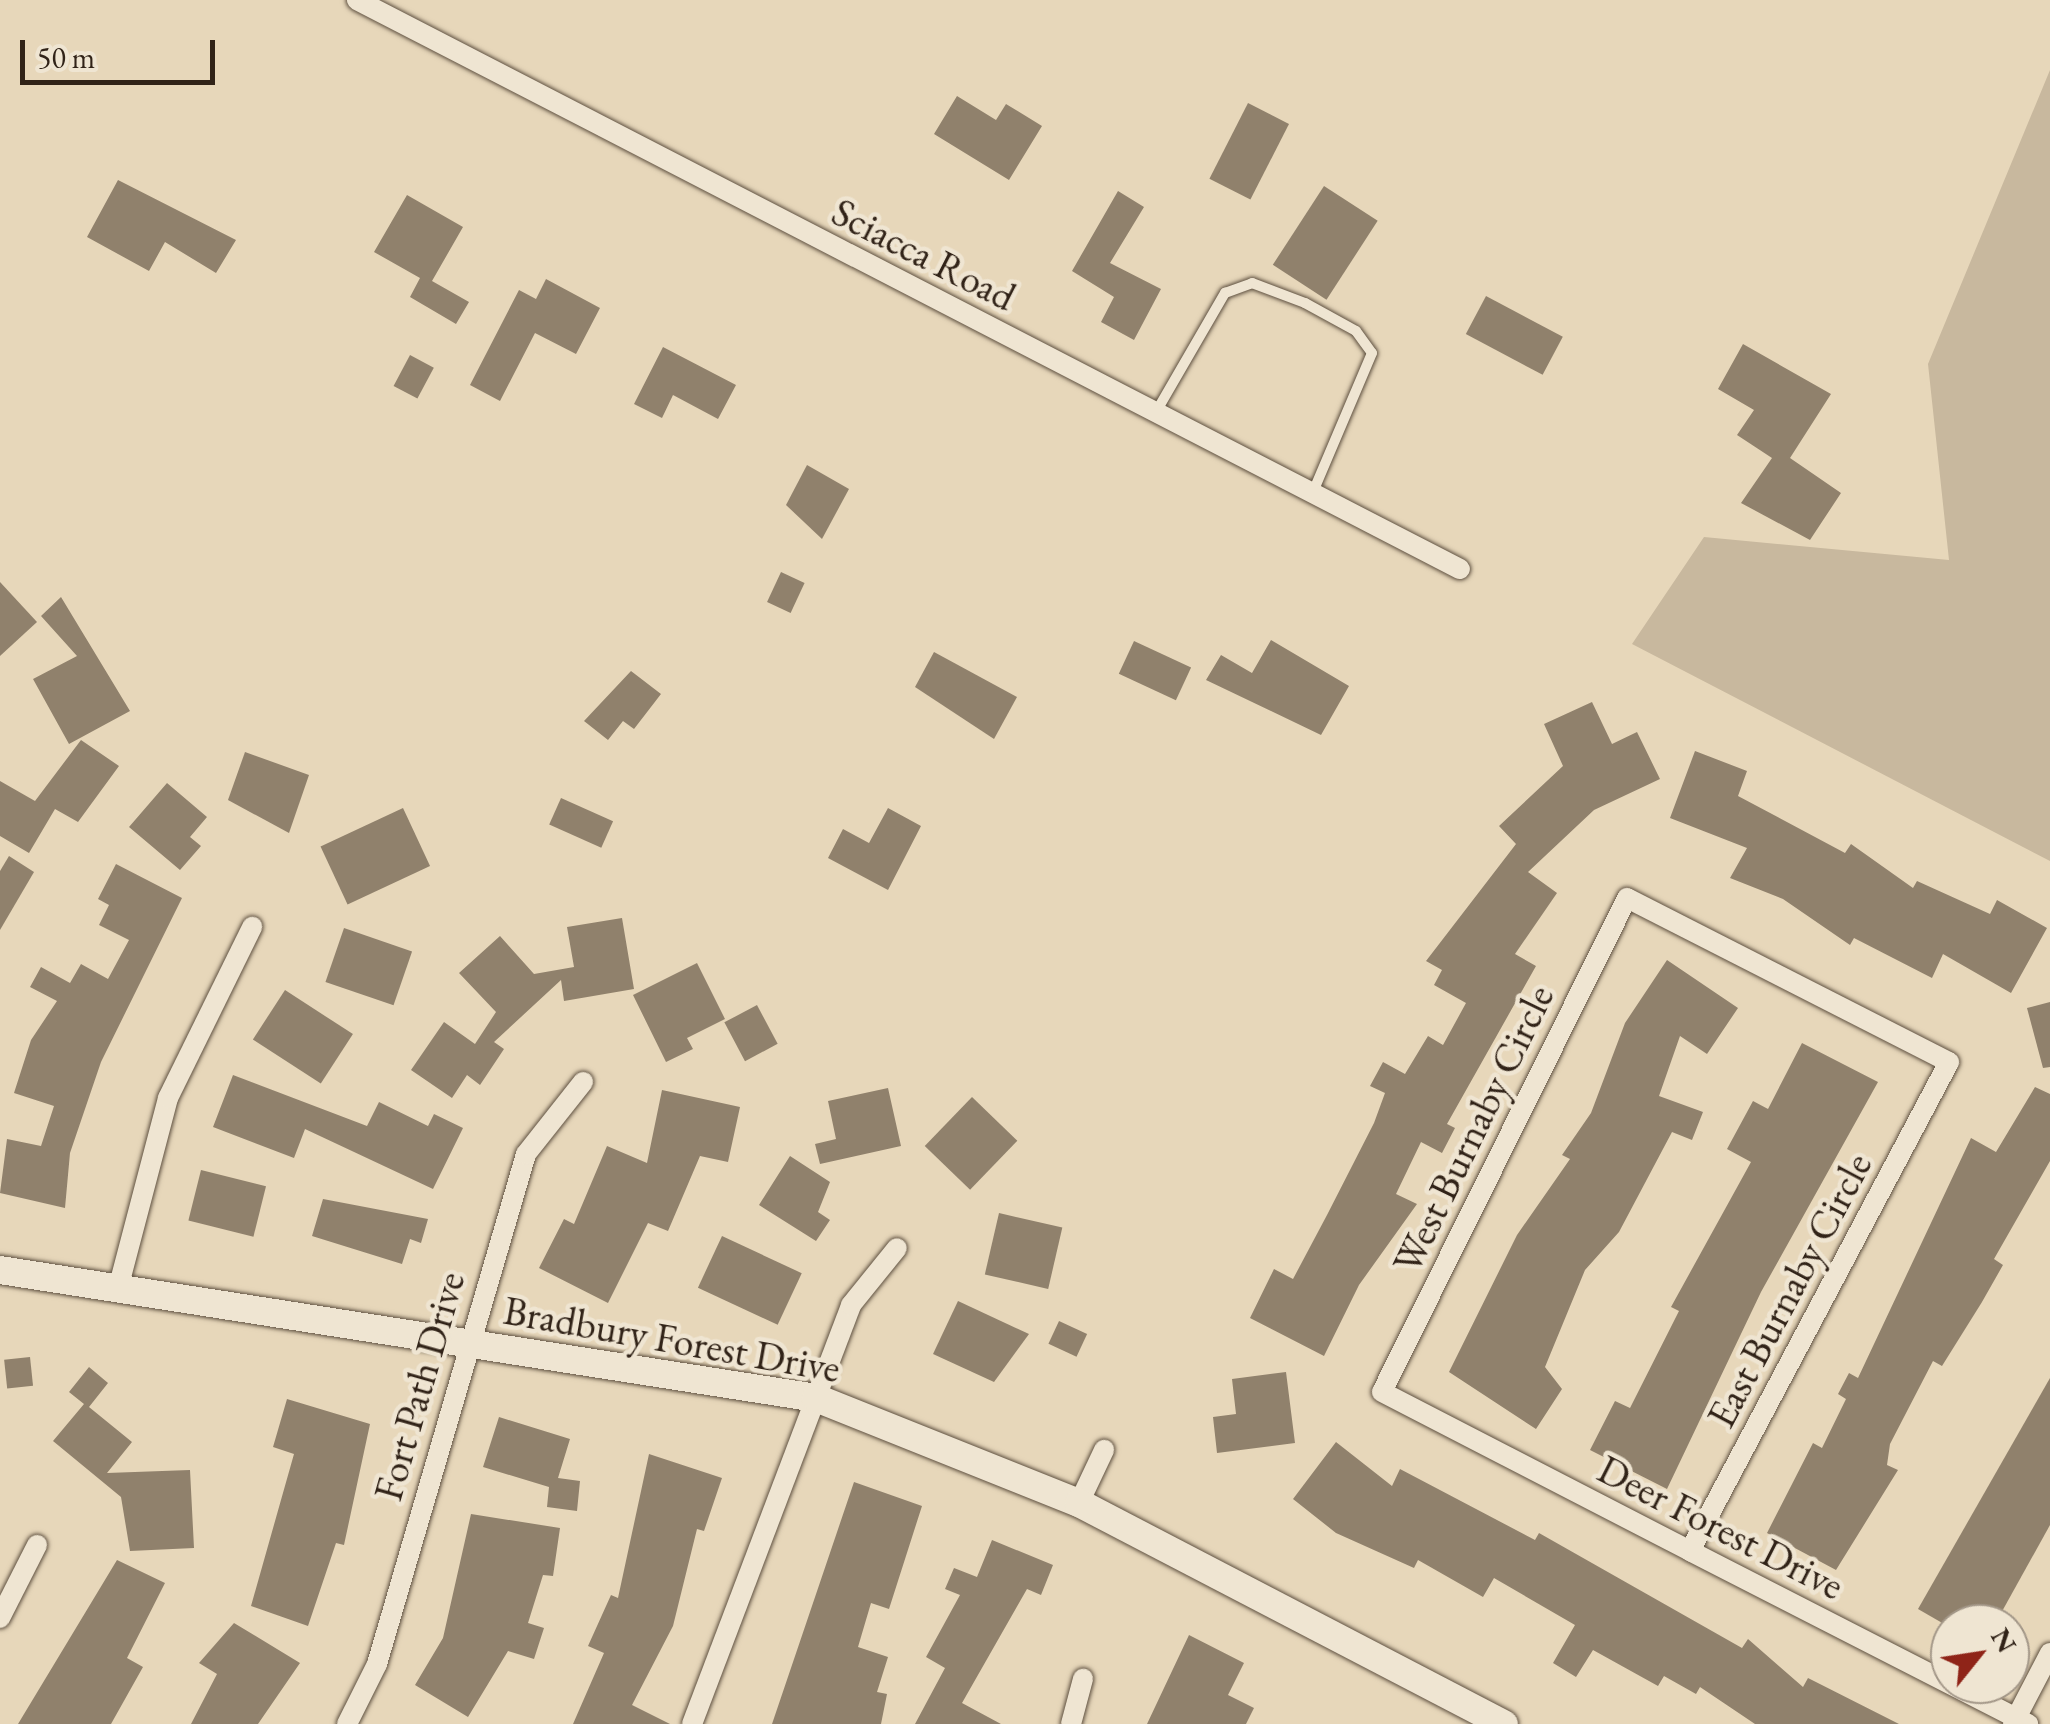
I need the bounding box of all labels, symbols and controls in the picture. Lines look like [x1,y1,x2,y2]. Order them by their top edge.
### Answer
scale bar [25,20,220,82]
text: 50 m [37,38,95,77]
street label: Sciacca Road [824,187,1024,321]
street label: West Burnaby Circle [1382,977,1564,1281]
street label: East Burnaby Circle [1696,1144,1882,1436]
street label: Fort Path Drive [363,1266,475,1506]
street label: Bradbury Forest Drive [500,1286,844,1392]
street label: Deer Forest Drive [1590,1444,1852,1610]
north arrow [1930,1604,2030,1704]
text: N [1983,1621,2026,1659]

